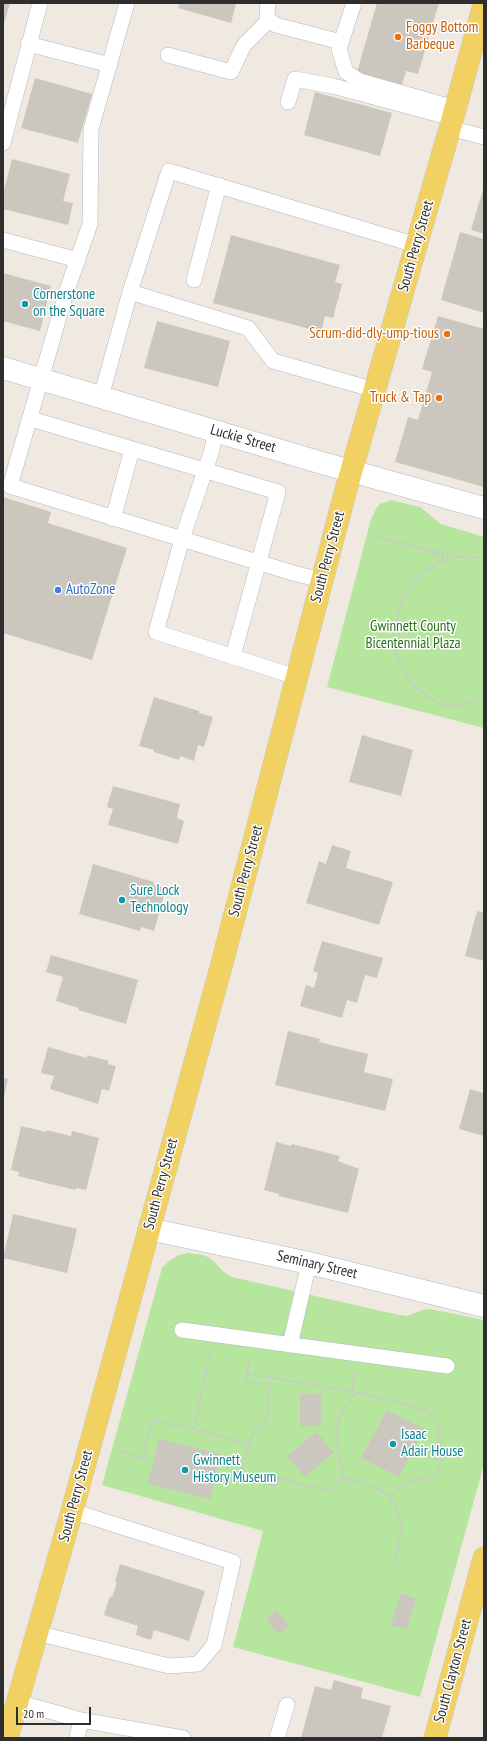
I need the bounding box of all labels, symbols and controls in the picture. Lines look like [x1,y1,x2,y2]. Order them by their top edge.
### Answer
place label: Foggy Bottom Barbeque [406,19,478,54]
marker: Foggy Bottom Barbeque [393,32,403,42]
street label: South Perry Street [394,198,438,294]
place label: Cornerstone on the Square [33,286,105,321]
marker: Cornerstone on the Square [20,299,30,309]
place label: Scrum-did-dly-ump-tious [309,325,439,343]
marker: Scrum-did-dly-ump-tious [442,329,452,339]
place label: Truck & Tap [370,389,431,407]
marker: Truck & Tap [434,393,444,403]
street label: Luckie Street [208,421,278,457]
street label: South Perry Street [307,509,349,605]
place label: AutoZone [66,581,115,599]
marker: AutoZone [53,585,63,595]
park label: Gwinnett County Bicentennial Plaza [365,618,461,653]
street label: South Perry Street [225,823,267,919]
place label: Sure Lock Technology [130,882,188,917]
marker: Sure Lock Technology [117,895,127,905]
street label: South Perry Street [140,1136,182,1232]
street label: Seminary Street [275,1247,359,1283]
place label: Isaac Adair House [401,1426,463,1461]
marker: Isaac Adair House [388,1439,398,1449]
street label: South Perry Street [55,1448,97,1544]
place label: Gwinnett History Museum [193,1452,276,1487]
marker: Gwinnett History Museum [180,1465,190,1475]
street label: South Clayton Street [431,1617,475,1725]
scale bar [18,1699,93,1725]
text: 20 m [23,1706,44,1721]

